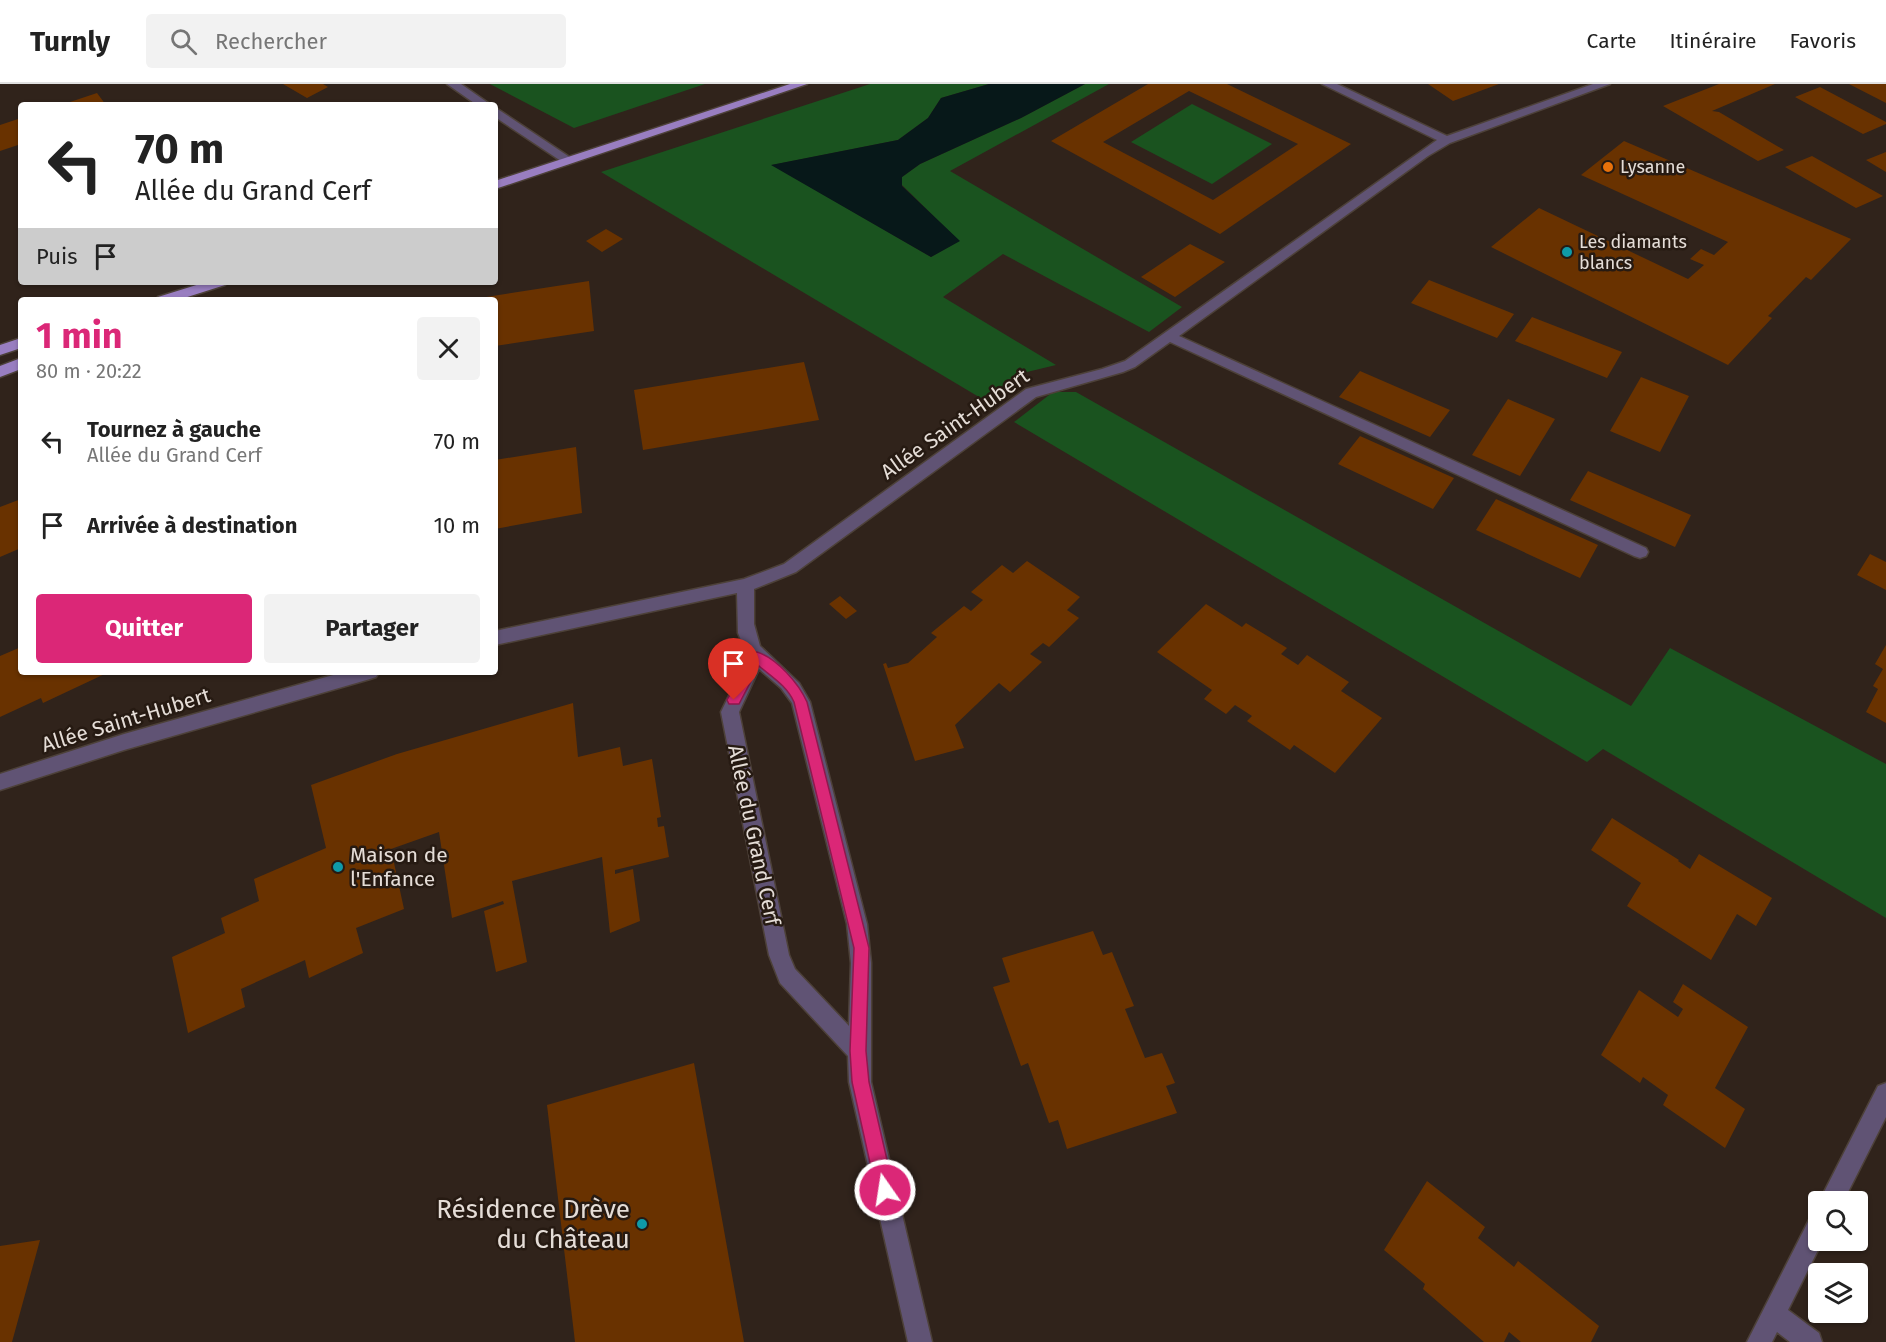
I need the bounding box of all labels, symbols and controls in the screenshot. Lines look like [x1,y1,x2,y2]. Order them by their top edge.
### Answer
search box [146,14,566,68]
text: Turnly [30,25,110,58]
icon: search [167,25,200,58]
text: Rechercher [215,28,327,55]
text: Carte [1587,28,1636,54]
text: Itinéraire [1669,28,1756,54]
text: Favoris [1789,28,1856,54]
text: 70 m [135,124,224,174]
icon: left [36,126,114,204]
place label: Lysanne [1620,156,1685,178]
marker: Lysanne [1601,160,1615,174]
text: Allée du Grand Cerf [135,175,371,207]
place label: Les diamants blancs [1579,231,1687,274]
icon: arrive [89,240,122,273]
text: Puis [36,243,77,270]
marker: Les diamants blancs [1560,245,1574,259]
text: 1 min [36,314,123,358]
button: close [417,317,480,380]
text: 80 m · 20:22 [36,359,142,383]
street label: Allée Saint-Hubert [876,363,1035,485]
text: Tournez à gauche [87,416,261,443]
icon: left [36,425,69,458]
text: 70 m [434,428,480,455]
text: Allée du Grand Cerf [87,443,262,467]
icon: arrive [36,509,69,542]
text: Arrivée à destination [87,512,297,539]
text: 10 m [434,512,480,539]
button: Quitter [36,594,252,663]
button: Partager [264,594,480,663]
pin [708,638,759,700]
icon: arrive [717,647,750,680]
street label: Allée Saint-Hubert [38,682,214,758]
street label: Allée du Grand Cerf [722,743,786,929]
place label: Maison de l'Enfance [350,842,448,892]
marker: Maison de l'Enfance [331,860,345,874]
position arrow [853,1158,917,1222]
map controls [1808,1191,1868,1323]
button: search [1808,1191,1868,1251]
place label: Résidence Drève du Château [436,1194,630,1255]
marker: Résidence Drève du Château [635,1217,649,1231]
button: layers [1808,1263,1868,1323]

